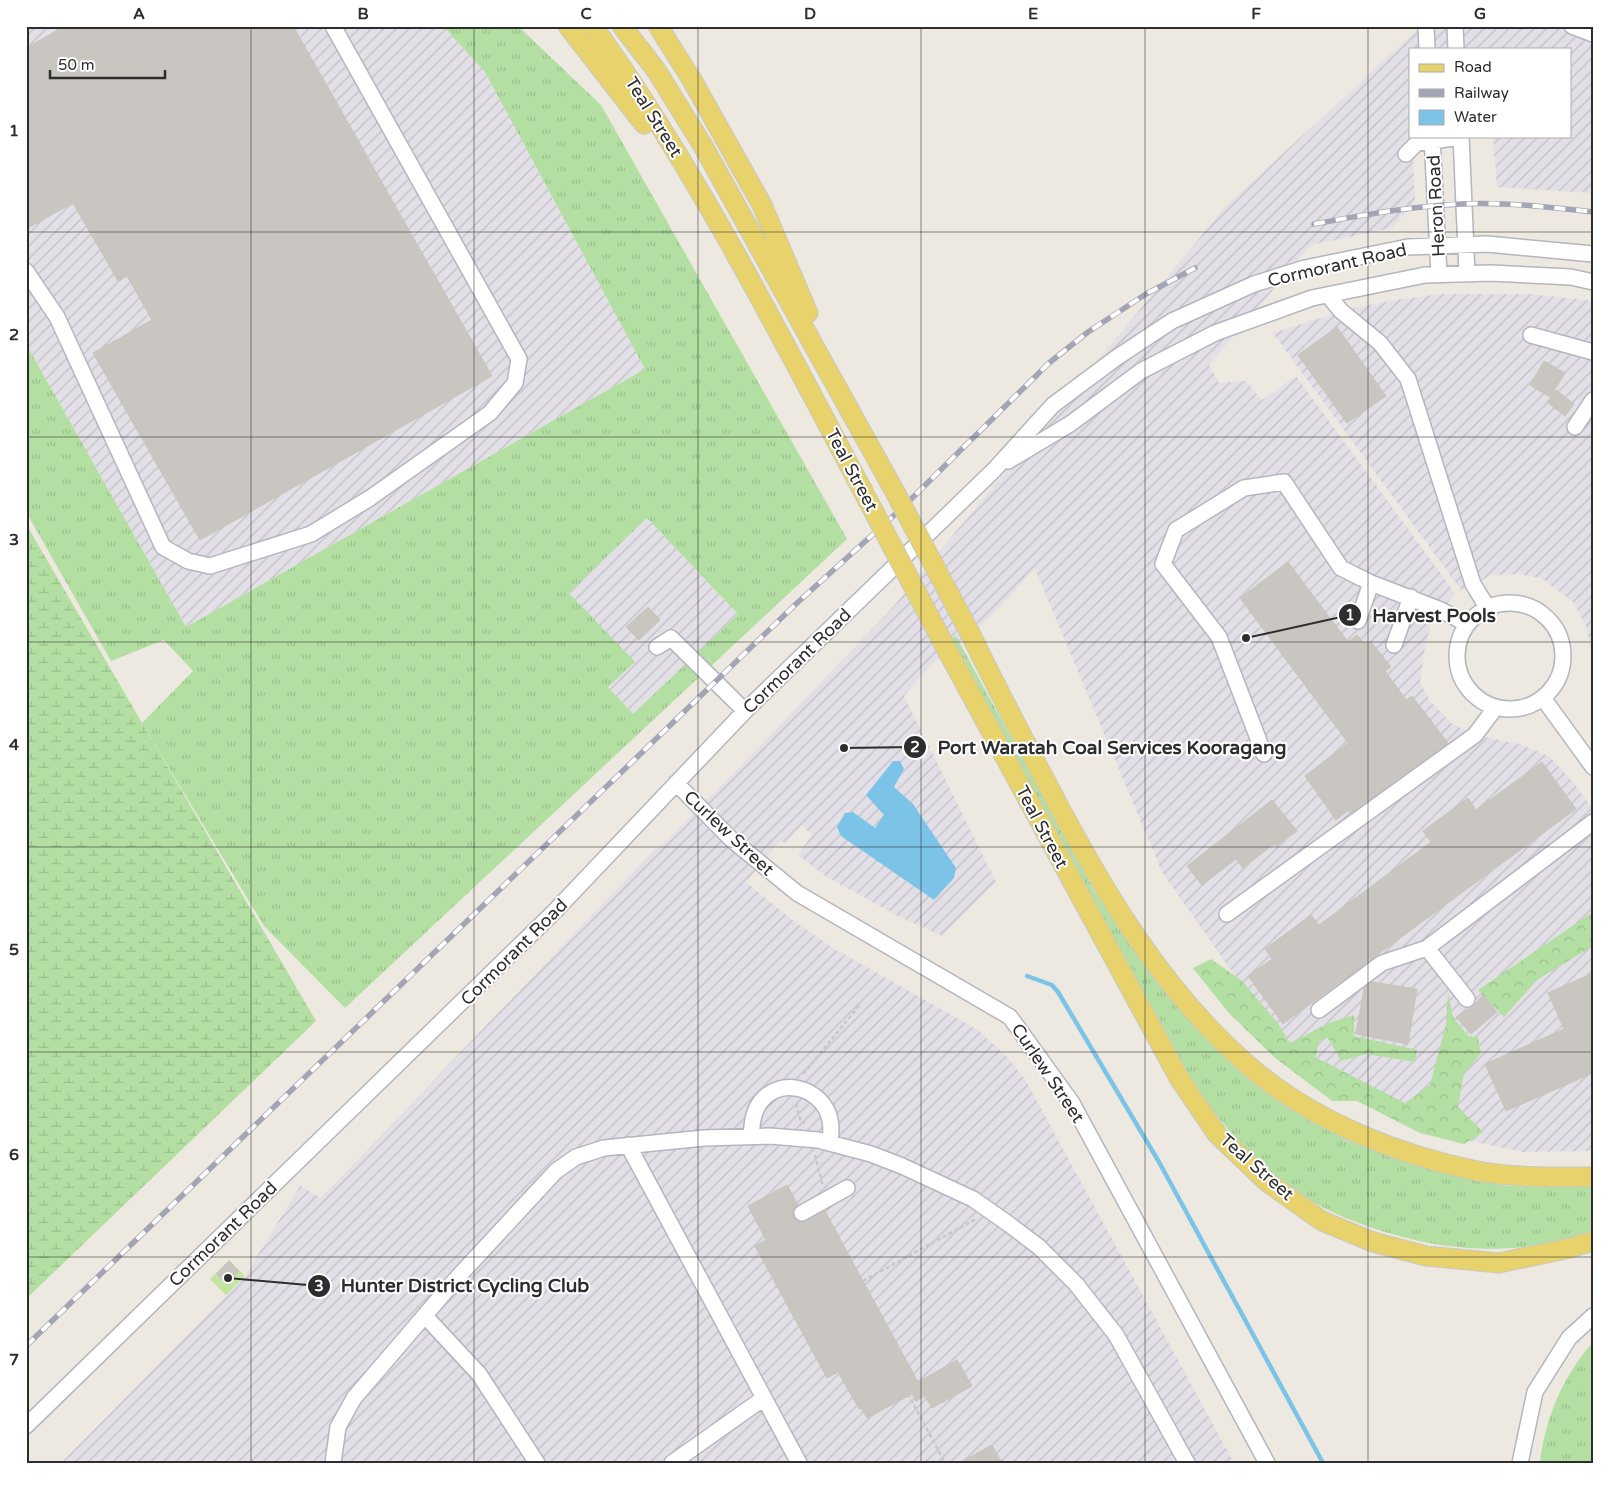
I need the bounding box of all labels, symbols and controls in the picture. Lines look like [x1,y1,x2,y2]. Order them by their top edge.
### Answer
text: A [133,4,145,24]
text: B [357,4,369,24]
text: C [580,4,592,24]
text: D [804,4,816,24]
text: E [1028,4,1038,24]
text: F [1251,4,1261,24]
text: G [1474,4,1486,24]
scale bar [50,48,165,80]
legend [1409,48,1572,138]
text: 50 m [58,56,95,74]
text: Road [1454,58,1492,76]
street label: Teal Street [621,73,687,161]
text: Railway [1454,84,1509,102]
text: Water [1454,108,1497,126]
text: 1 [9,121,19,141]
street label: Heron Road [1422,155,1450,257]
street label: Cormorant Road [1265,238,1409,292]
text: 2 [9,325,19,345]
street label: Teal Street [821,425,883,515]
text: 3 [9,530,19,550]
callout: Harvest Pools [1337,598,1506,632]
street label: Cormorant Road [738,604,856,718]
text: Harvest Pools [1372,605,1496,627]
text: 1 [1345,606,1355,624]
callout: Port Waratah Coal Services Kooragang [902,730,1296,764]
text: 4 [9,735,19,755]
text: Port Waratah Coal Services Kooragang [937,737,1287,760]
text: 2 [910,738,920,756]
street label: Teal Street [1011,782,1073,872]
street label: Curlew Street [679,786,779,880]
street label: Cormorant Road [456,894,572,1010]
text: 5 [9,940,19,960]
street label: Curlew Street [1007,1019,1089,1127]
street label: Teal Street [1216,1129,1299,1205]
text: 6 [9,1145,19,1165]
street label: Cormorant Road [164,1177,282,1291]
callout: Hunter District Cycling Club [306,1269,600,1303]
text: Hunter District Cycling Club [341,1275,589,1298]
text: 3 [314,1277,324,1295]
text: 7 [9,1350,19,1370]

